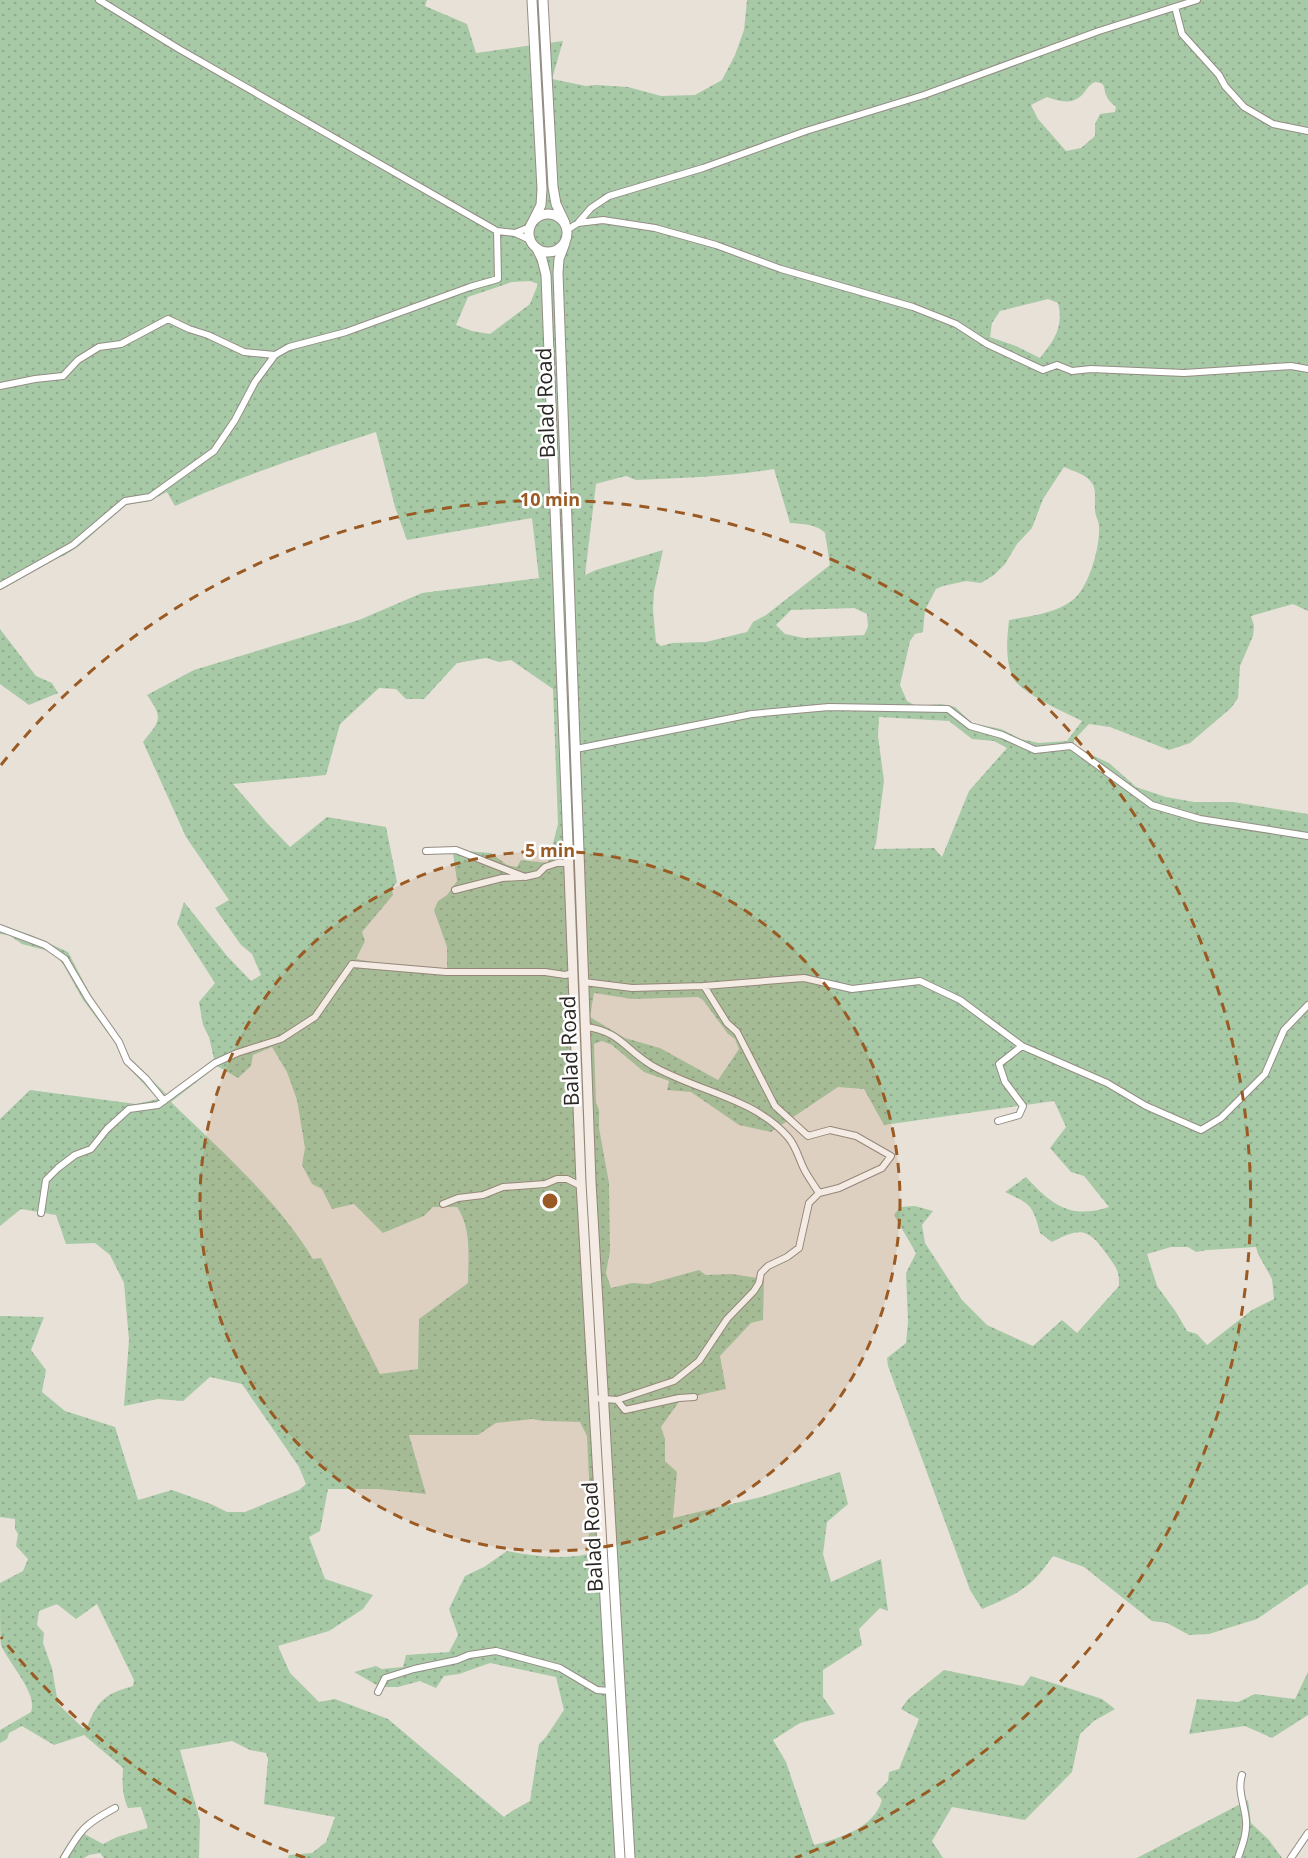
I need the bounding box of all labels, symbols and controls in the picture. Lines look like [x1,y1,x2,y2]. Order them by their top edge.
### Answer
street label: Balad Road [529,347,561,459]
text: 10 min [520,487,580,511]
text: 5 min [525,838,575,862]
street label: Balad Road [553,995,585,1107]
centre of rings [540,1191,560,1211]
street label: Balad Road [575,1481,609,1593]

